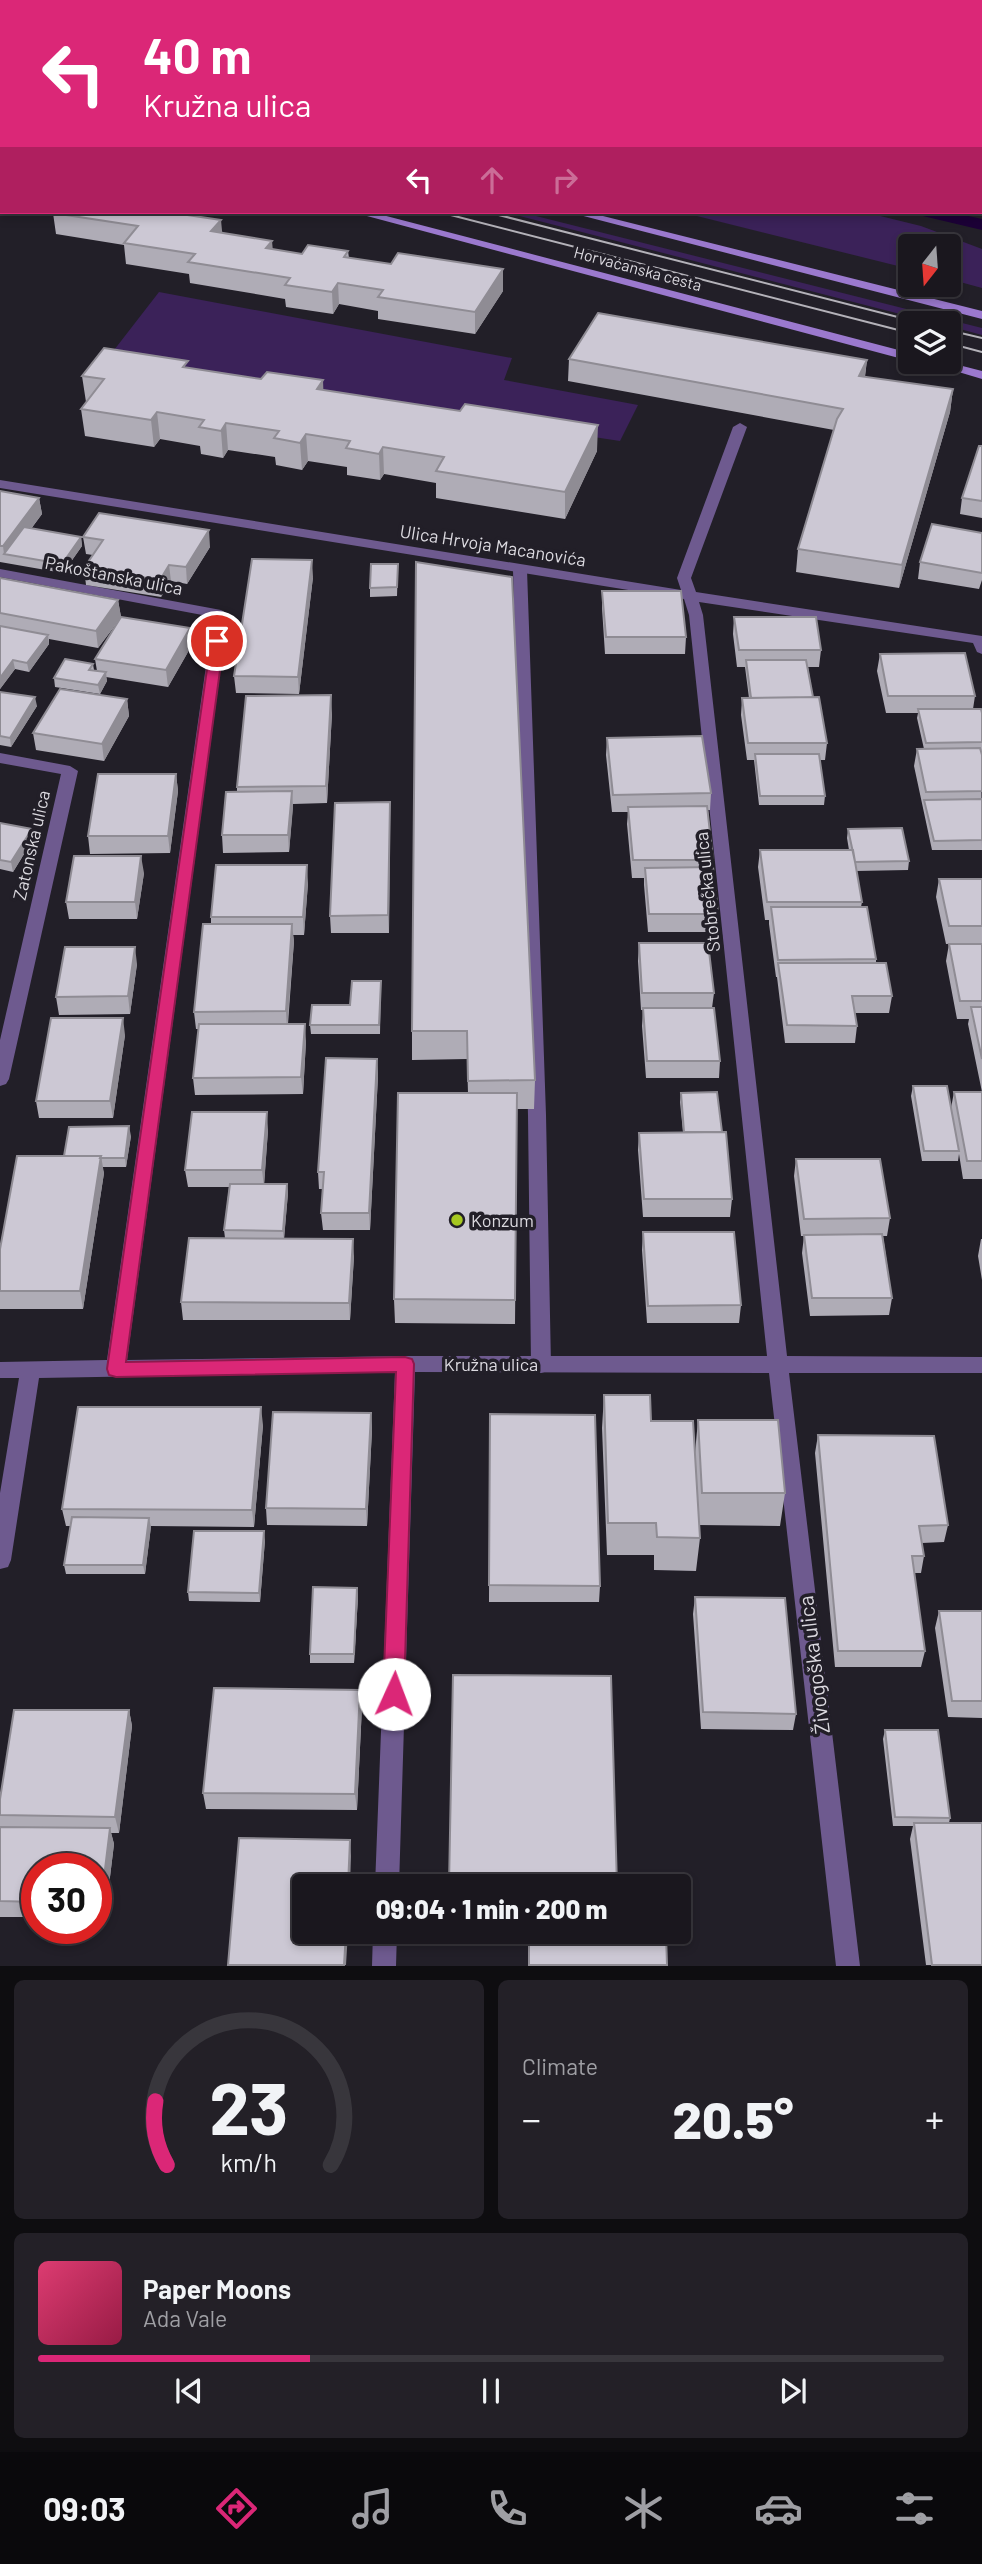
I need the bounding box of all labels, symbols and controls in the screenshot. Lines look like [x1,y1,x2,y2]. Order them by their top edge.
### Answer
text: 40 m [143,25,251,84]
icon: left [28,28,119,119]
text: Kružna ulica [143,85,311,123]
icon: left [400,161,438,199]
icon: ahead [473,161,511,199]
icon: right [546,161,584,199]
north arrow [898,234,961,298]
map controls [898,234,961,374]
street label: Horvaćanska cesta [572,242,704,294]
button: layers [898,311,961,374]
street label: Ulica Hrvoja Macanovića [398,519,588,571]
street label: Pakoštanska ulica [43,551,185,599]
pin [187,611,247,671]
icon: arrive [198,622,236,660]
street label: Zatonska ulica [8,788,54,902]
street label: Stobrečka ulica [690,831,724,953]
place label: Konzum [471,1209,534,1231]
marker: Konzum [449,1212,465,1228]
street label: Kružna ulica [444,1353,538,1375]
street label: Živogoška ulica [792,1594,834,1736]
position arrow [357,1657,431,1731]
speed limit sign: 30 [21,1853,112,1944]
text: 09:04 · 1 min · 200 m [376,1893,607,1924]
text: Climate [522,2052,598,2080]
text: 23 [209,2063,289,2151]
text: 20.5° [672,2087,794,2149]
text: − [522,2095,541,2141]
text: + [925,2095,944,2141]
text: km/h [221,2147,277,2177]
text: Paper Moons [143,2273,291,2304]
text: Ada Vale [143,2304,227,2332]
icon: previous [170,2372,208,2410]
icon: pause [472,2372,510,2410]
icon: next [774,2372,812,2410]
icon: directions [212,2484,261,2533]
icon: music [348,2484,397,2533]
icon: phone [483,2484,532,2533]
icon: climate [619,2484,668,2533]
icon: car [754,2484,803,2533]
icon: filters [890,2484,939,2533]
text: 09:03 [43,2489,126,2527]

